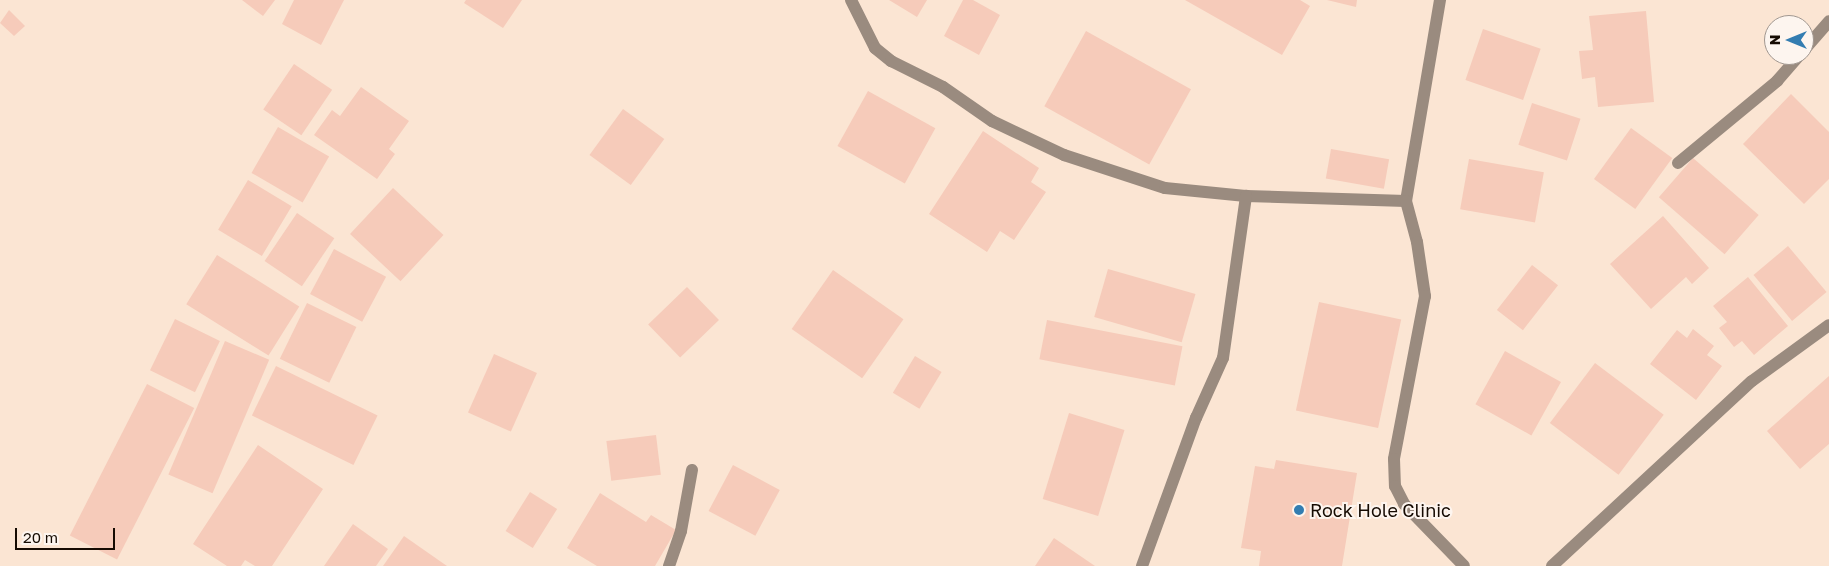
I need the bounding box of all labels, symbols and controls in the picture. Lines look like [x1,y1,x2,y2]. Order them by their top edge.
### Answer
north arrow [1764,15,1814,65]
text: N [1766,35,1783,45]
place label: Rock Hole Clinic [1310,499,1451,521]
marker: Rock Hole Clinic [1292,503,1306,517]
scale bar [18,518,118,550]
text: 20 m [23,528,58,546]

